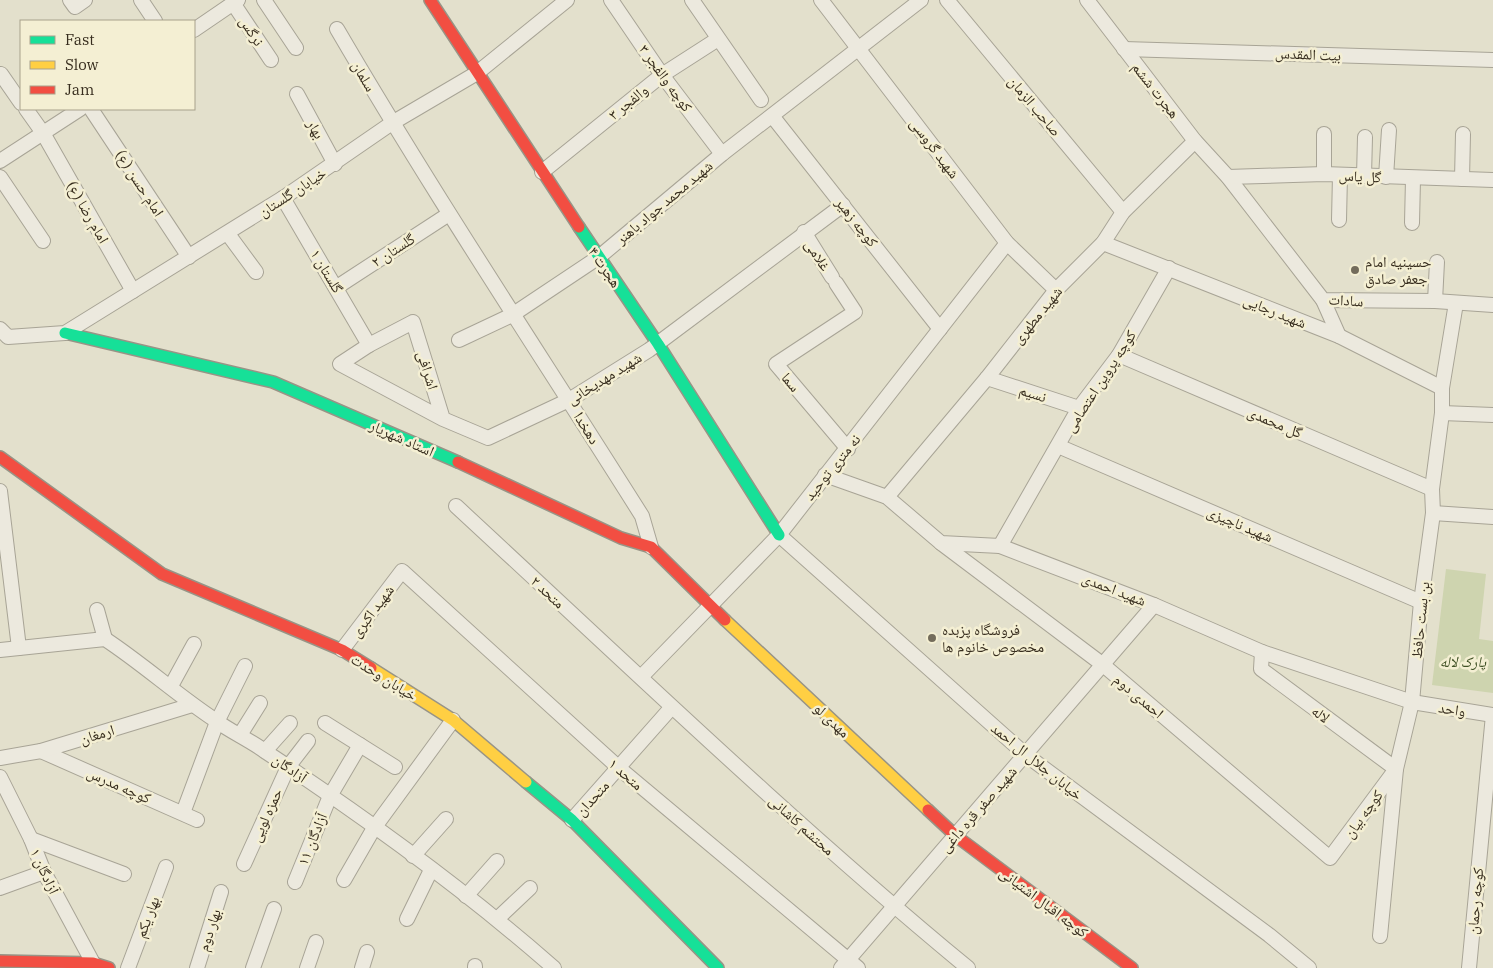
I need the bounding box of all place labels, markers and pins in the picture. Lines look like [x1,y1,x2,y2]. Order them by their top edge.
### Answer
place label: حسینیه امام جعفر صادق [1365,252,1432,289]
marker: حسینیه امام جعفر صادق [1349,264,1361,276]
place label: فروشگاه پزبده مخصوص خانوم ها [942,620,1044,657]
marker: فروشگاه پزبده مخصوص خانوم ها [926,632,938,644]

